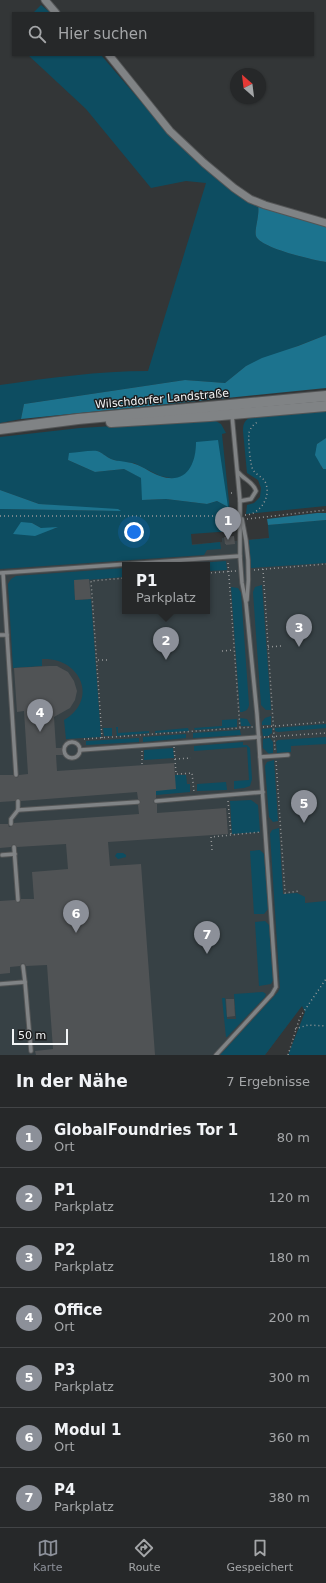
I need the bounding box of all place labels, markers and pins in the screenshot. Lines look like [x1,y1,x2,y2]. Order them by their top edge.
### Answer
pin: 1 [215,507,241,540]
pin: 3 [286,614,312,647]
pin: 2 [153,627,179,660]
pin: 4 [27,699,53,732]
pin: 5 [291,790,317,823]
pin: 6 [63,900,89,933]
pin: 7 [194,921,220,954]

